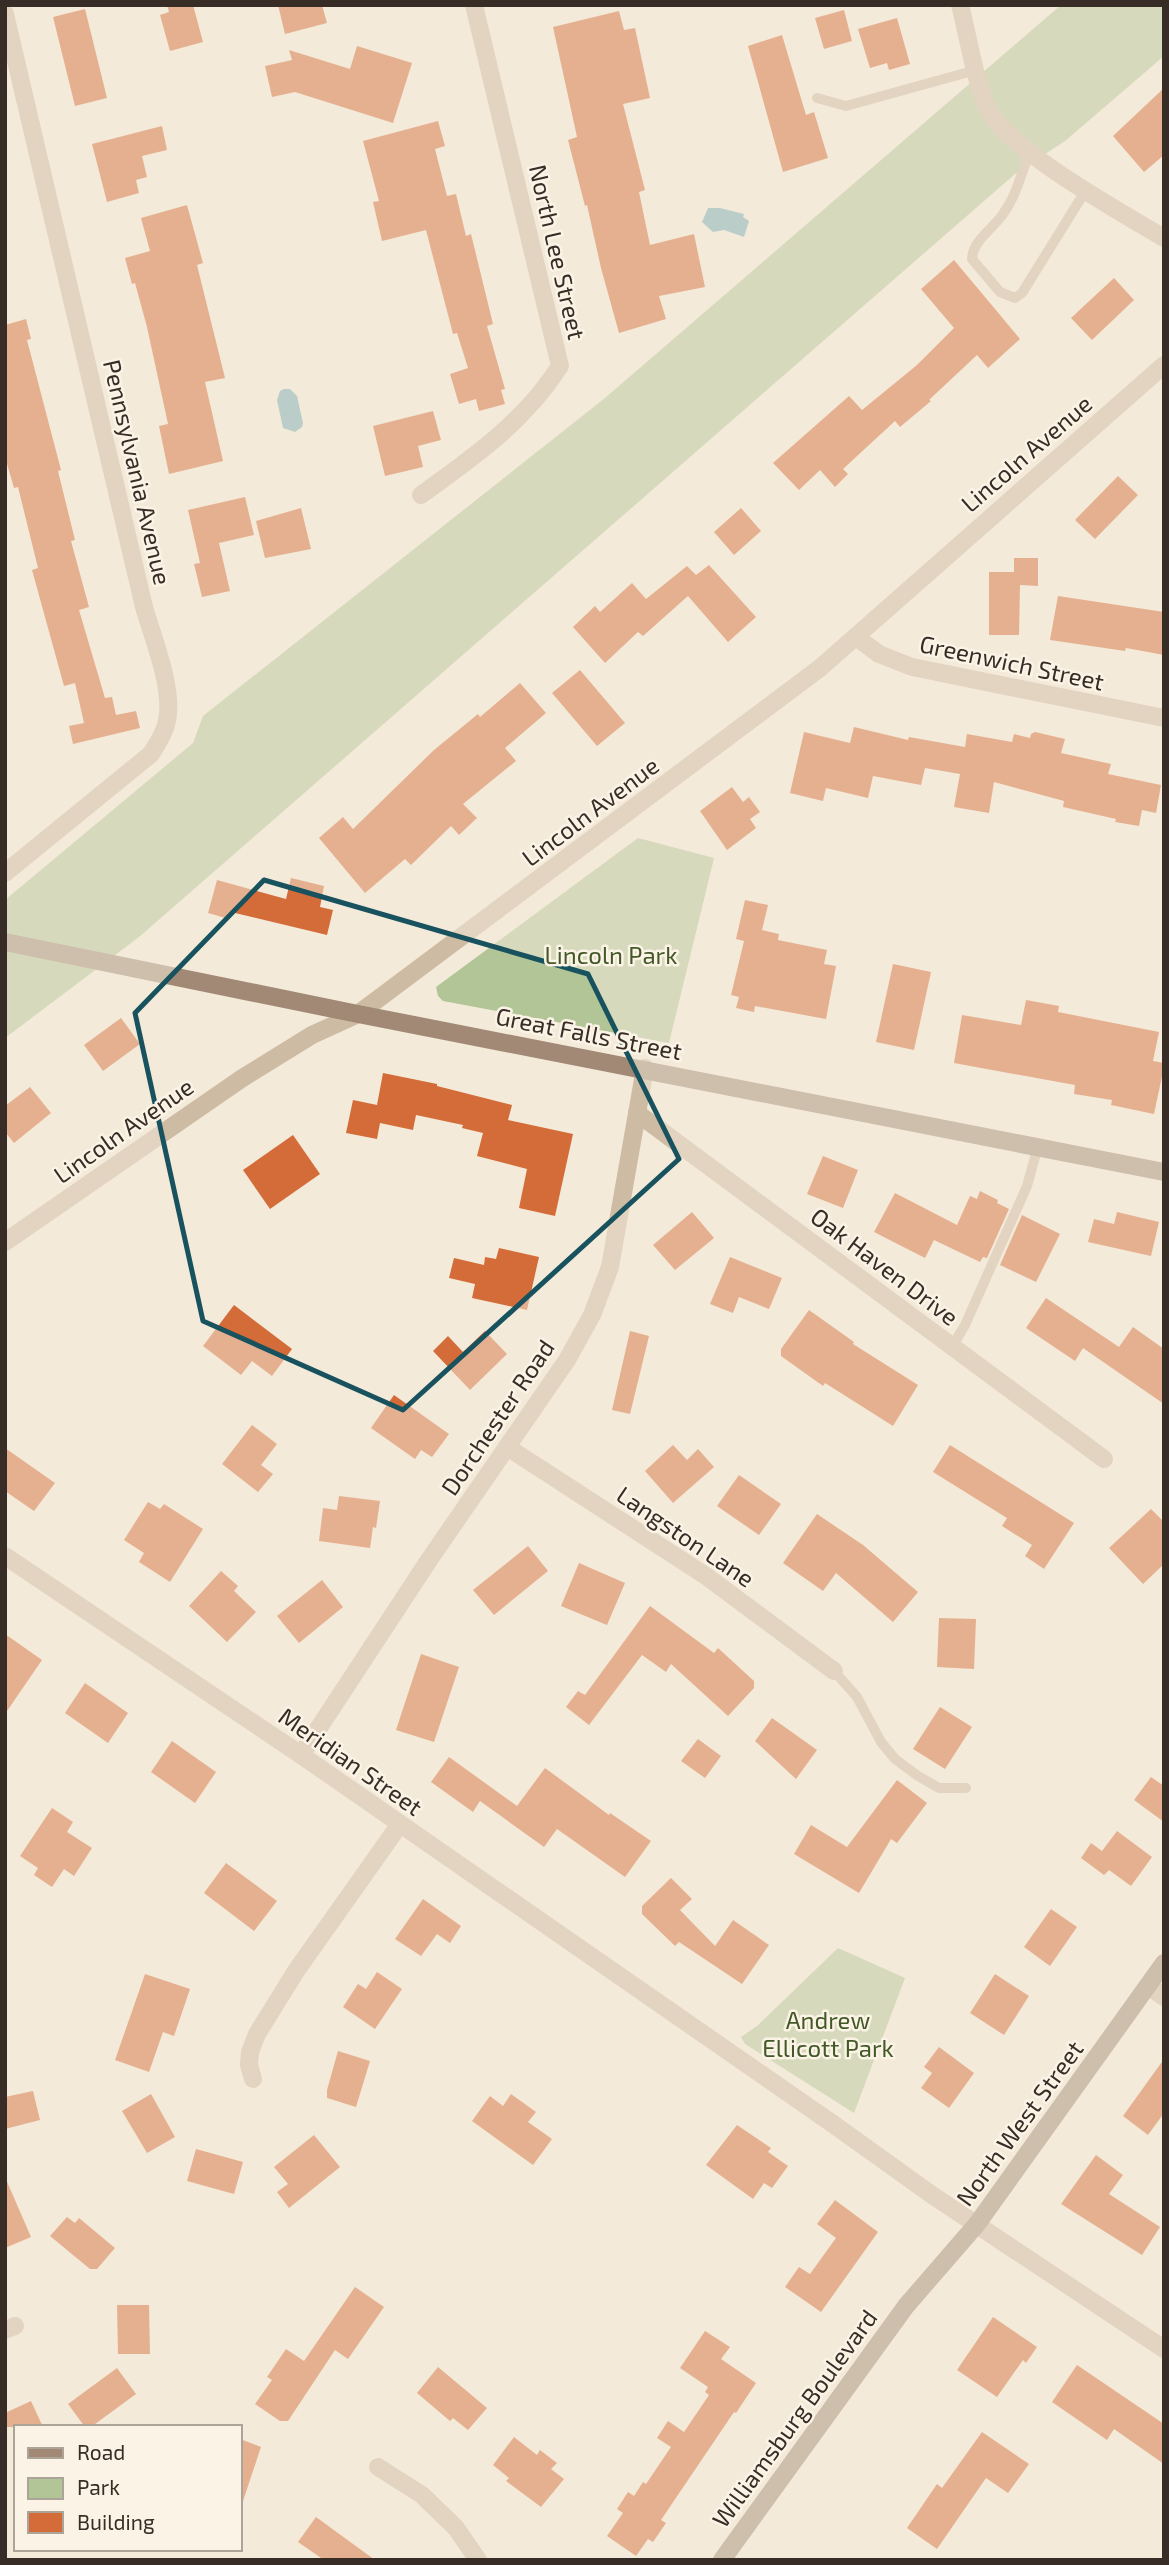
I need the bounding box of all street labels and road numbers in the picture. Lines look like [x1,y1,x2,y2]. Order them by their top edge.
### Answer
street label: North Lee Street [524,162,592,342]
street label: Pennsylvania Avenue [98,357,178,587]
street label: Lincoln Avenue [955,388,1097,518]
street label: Greenwich Street [917,628,1107,696]
street label: Lincoln Avenue [516,750,664,872]
street label: Great Falls Street [493,1001,685,1065]
street label: Lincoln Avenue [48,1071,198,1189]
street label: Oak Haven Drive [805,1201,965,1331]
street label: Dorchester Road [434,1334,560,1500]
street label: Langston Lane [612,1479,760,1593]
street label: Meridian Street [274,1701,428,1821]
street label: North West Street [949,2035,1089,2211]
street label: Williamsburg Boulevard [705,2304,883,2532]

